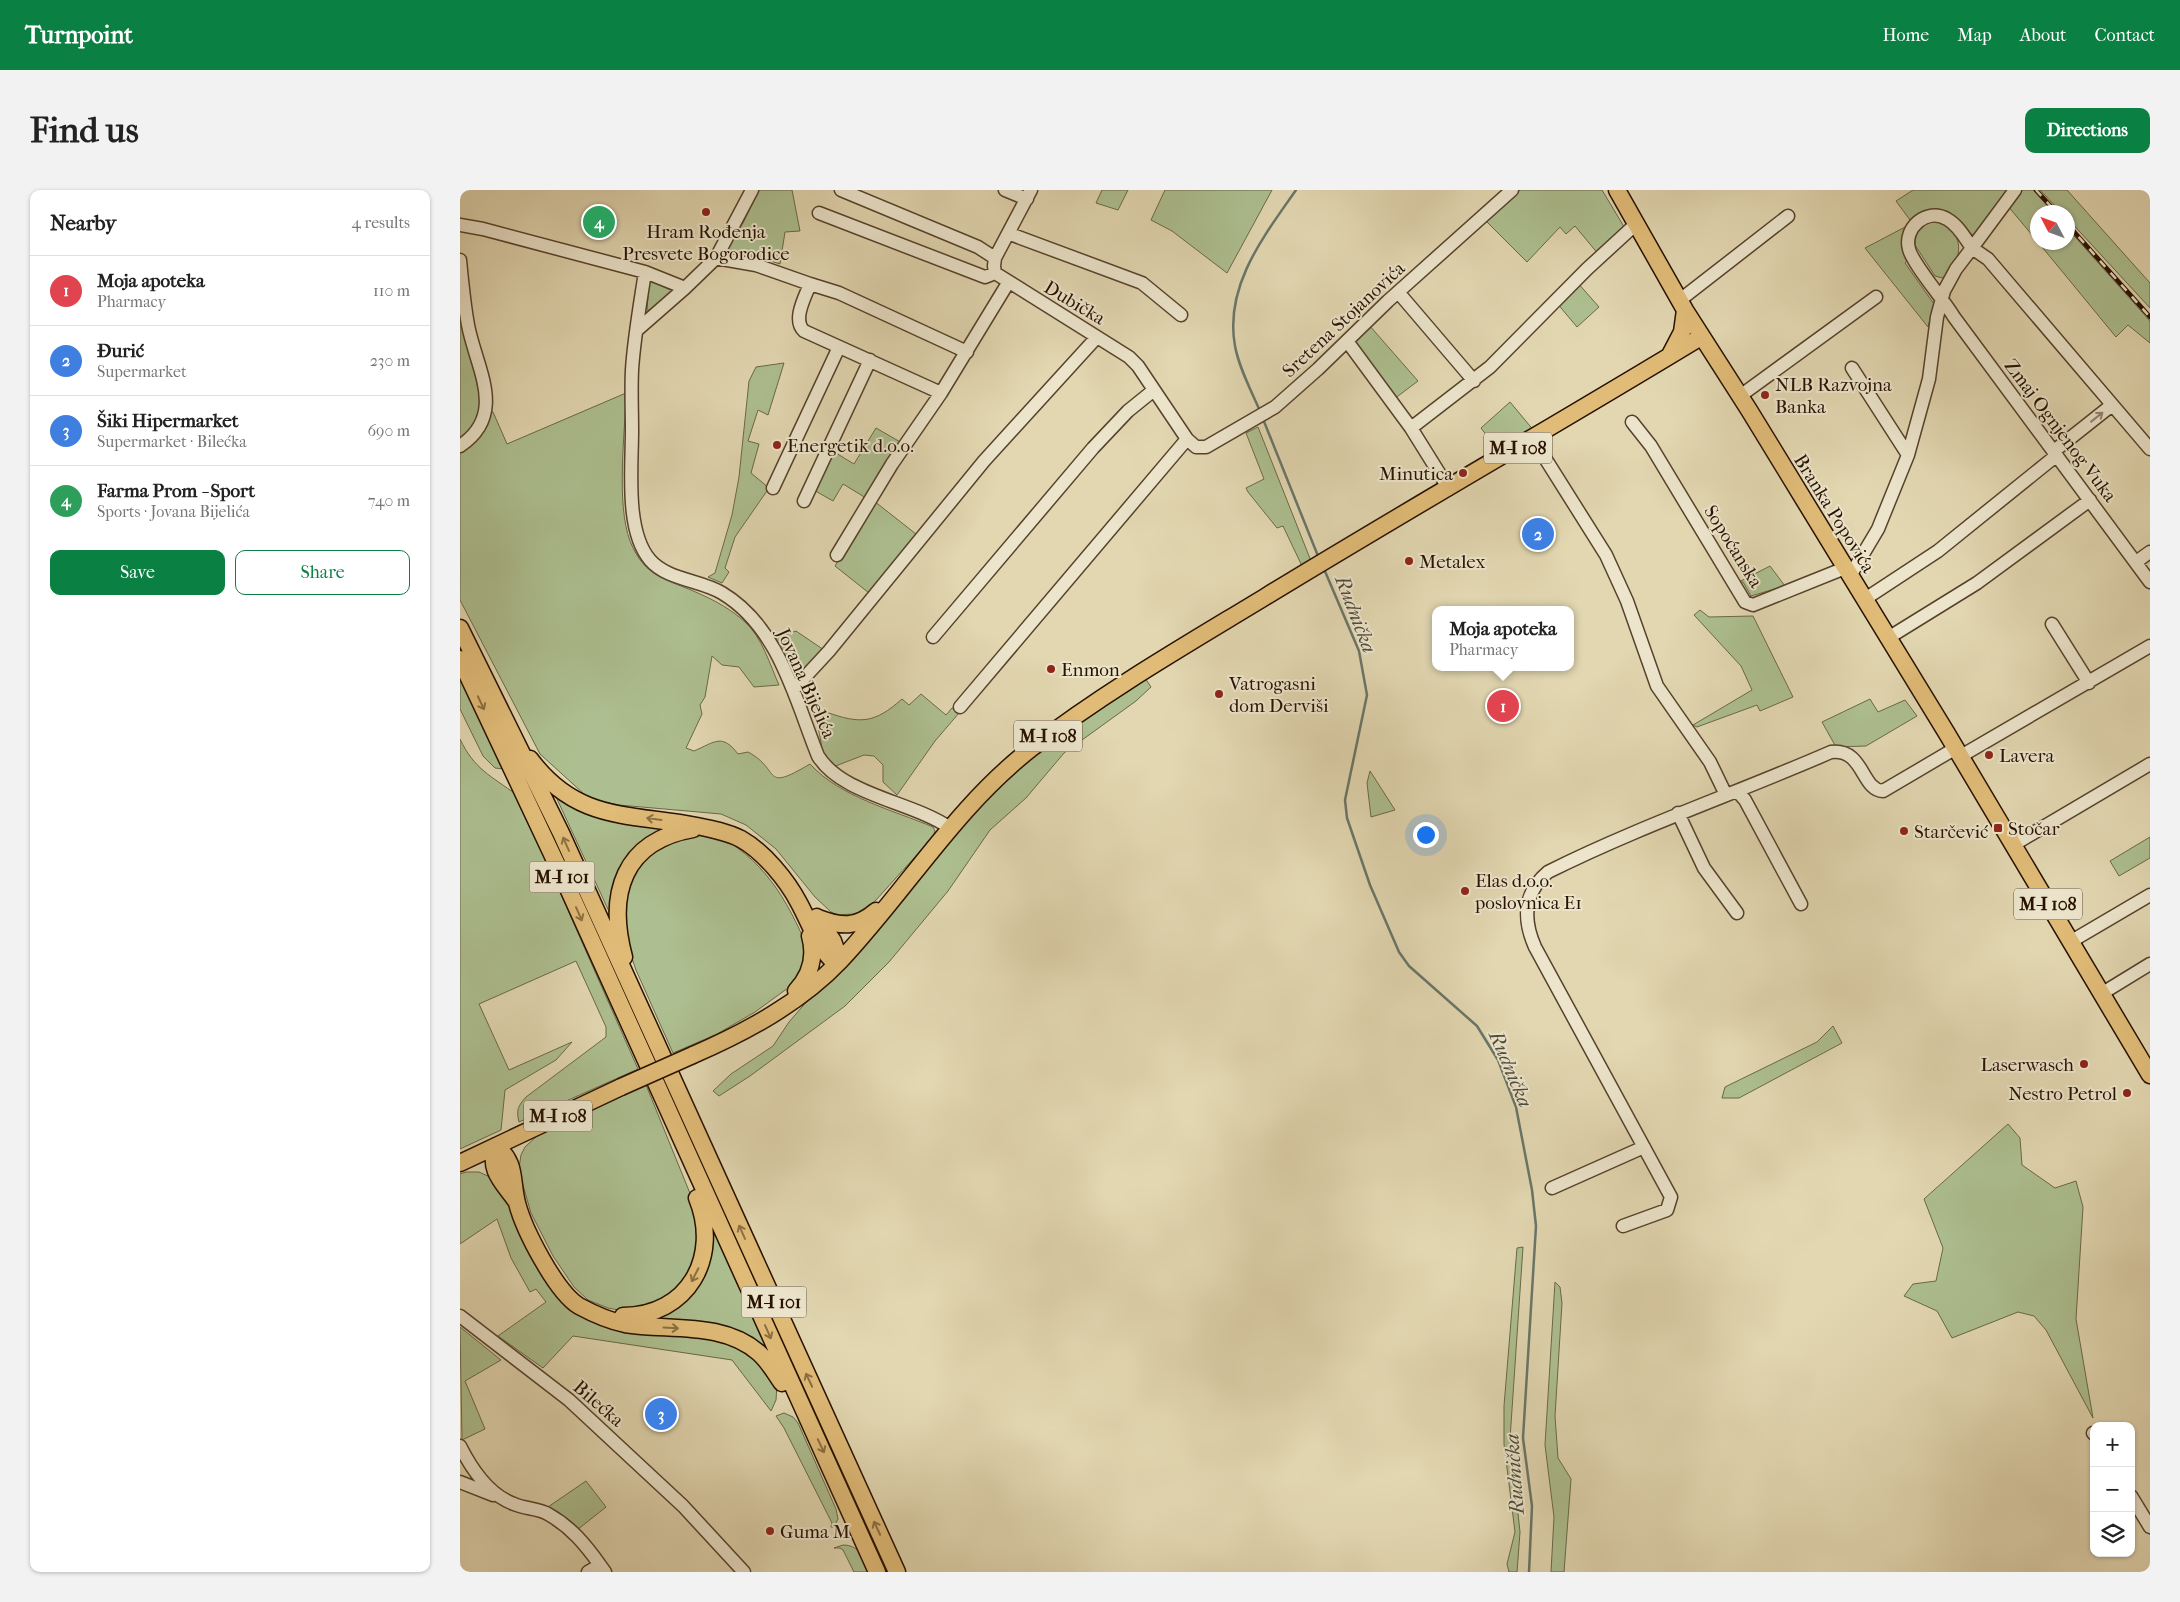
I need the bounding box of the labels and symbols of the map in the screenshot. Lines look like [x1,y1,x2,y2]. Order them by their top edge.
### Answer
pin: 4 [583,203,615,241]
north arrow [2030,205,2075,250]
marker: Hram Rođenja Presvete Bogorodice [700,206,712,218]
place label: Hram Rođenja Presvete Bogorodice [622,221,790,265]
street label: Sretena Stojanovića [1278,257,1410,382]
street label: Dubička [1040,276,1109,330]
street label: Zmaj Ognjenog Vuka [1999,355,2121,506]
place label: NLB Razvojna Banka [1775,374,1892,418]
marker: NLB Razvojna Banka [1759,389,1771,401]
one-way arrow [2090,412,2103,423]
road number: M-I 108 [1484,432,1552,464]
place label: Energetik d.o.o. [787,435,914,457]
marker: Energetik d.o.o. [771,439,783,451]
street label: Branka Popovića [1789,450,1879,577]
place label: Minutica [1379,463,1453,485]
marker: Minutica [1457,467,1469,479]
street label: Sopoćanska [1699,501,1767,592]
pin: 2 [1522,515,1554,553]
place label: Metalex [1419,551,1485,573]
marker: Metalex [1403,555,1415,567]
water label: Rudnička [1330,570,1381,656]
street label: Jovana Bijelića [771,623,840,742]
place label: Enmon [1061,659,1120,681]
marker: Enmon [1045,663,1057,675]
place label: Vatrogasni dom Derviši [1228,673,1329,717]
pin: 1 [1487,687,1519,725]
marker: Vatrogasni dom Derviši [1213,688,1225,700]
one-way arrow [477,695,486,710]
road number: M-I 108 [1014,720,1082,752]
place label: Lavera [1999,745,2055,767]
marker: Lavera [1983,749,1995,761]
one-way arrow [647,814,663,824]
place label: Stočar [2008,818,2060,840]
place label: Starčević [1914,821,1988,843]
your location [1413,822,1439,848]
marker: Stočar [1992,822,2004,834]
marker: Starčević [1898,825,1910,837]
one-way arrow [560,837,570,852]
road number: M-I 101 [530,862,594,892]
place label: Elas d.o.o. poslovnica E1 [1474,870,1582,914]
marker: Elas d.o.o. poslovnica E1 [1459,885,1471,897]
road number: M-I 108 [2014,889,2082,920]
one-way arrow [575,906,584,921]
water label: Rudnička [1483,1026,1537,1111]
place label: Laserwasch [1980,1054,2074,1076]
marker: Laserwasch [2078,1058,2090,1070]
place label: Nestro Petrol [2008,1083,2117,1105]
marker: Nestro Petrol [2121,1087,2133,1099]
road number: M-I 108 [524,1100,592,1131]
one-way arrow [736,1225,746,1240]
one-way arrow [690,1267,700,1282]
road number: M-I 101 [742,1286,806,1318]
one-way arrow [663,1323,679,1333]
one-way arrow [763,1324,773,1339]
one-way arrow [804,1373,813,1388]
street label: Bilećka [569,1376,628,1432]
pin: 3 [645,1395,677,1433]
water label: Rudnička [1500,1433,1529,1517]
one-way arrow [816,1439,826,1454]
place label: Guma M [780,1521,850,1543]
one-way arrow [871,1521,881,1536]
marker: Guma M [764,1525,776,1537]

